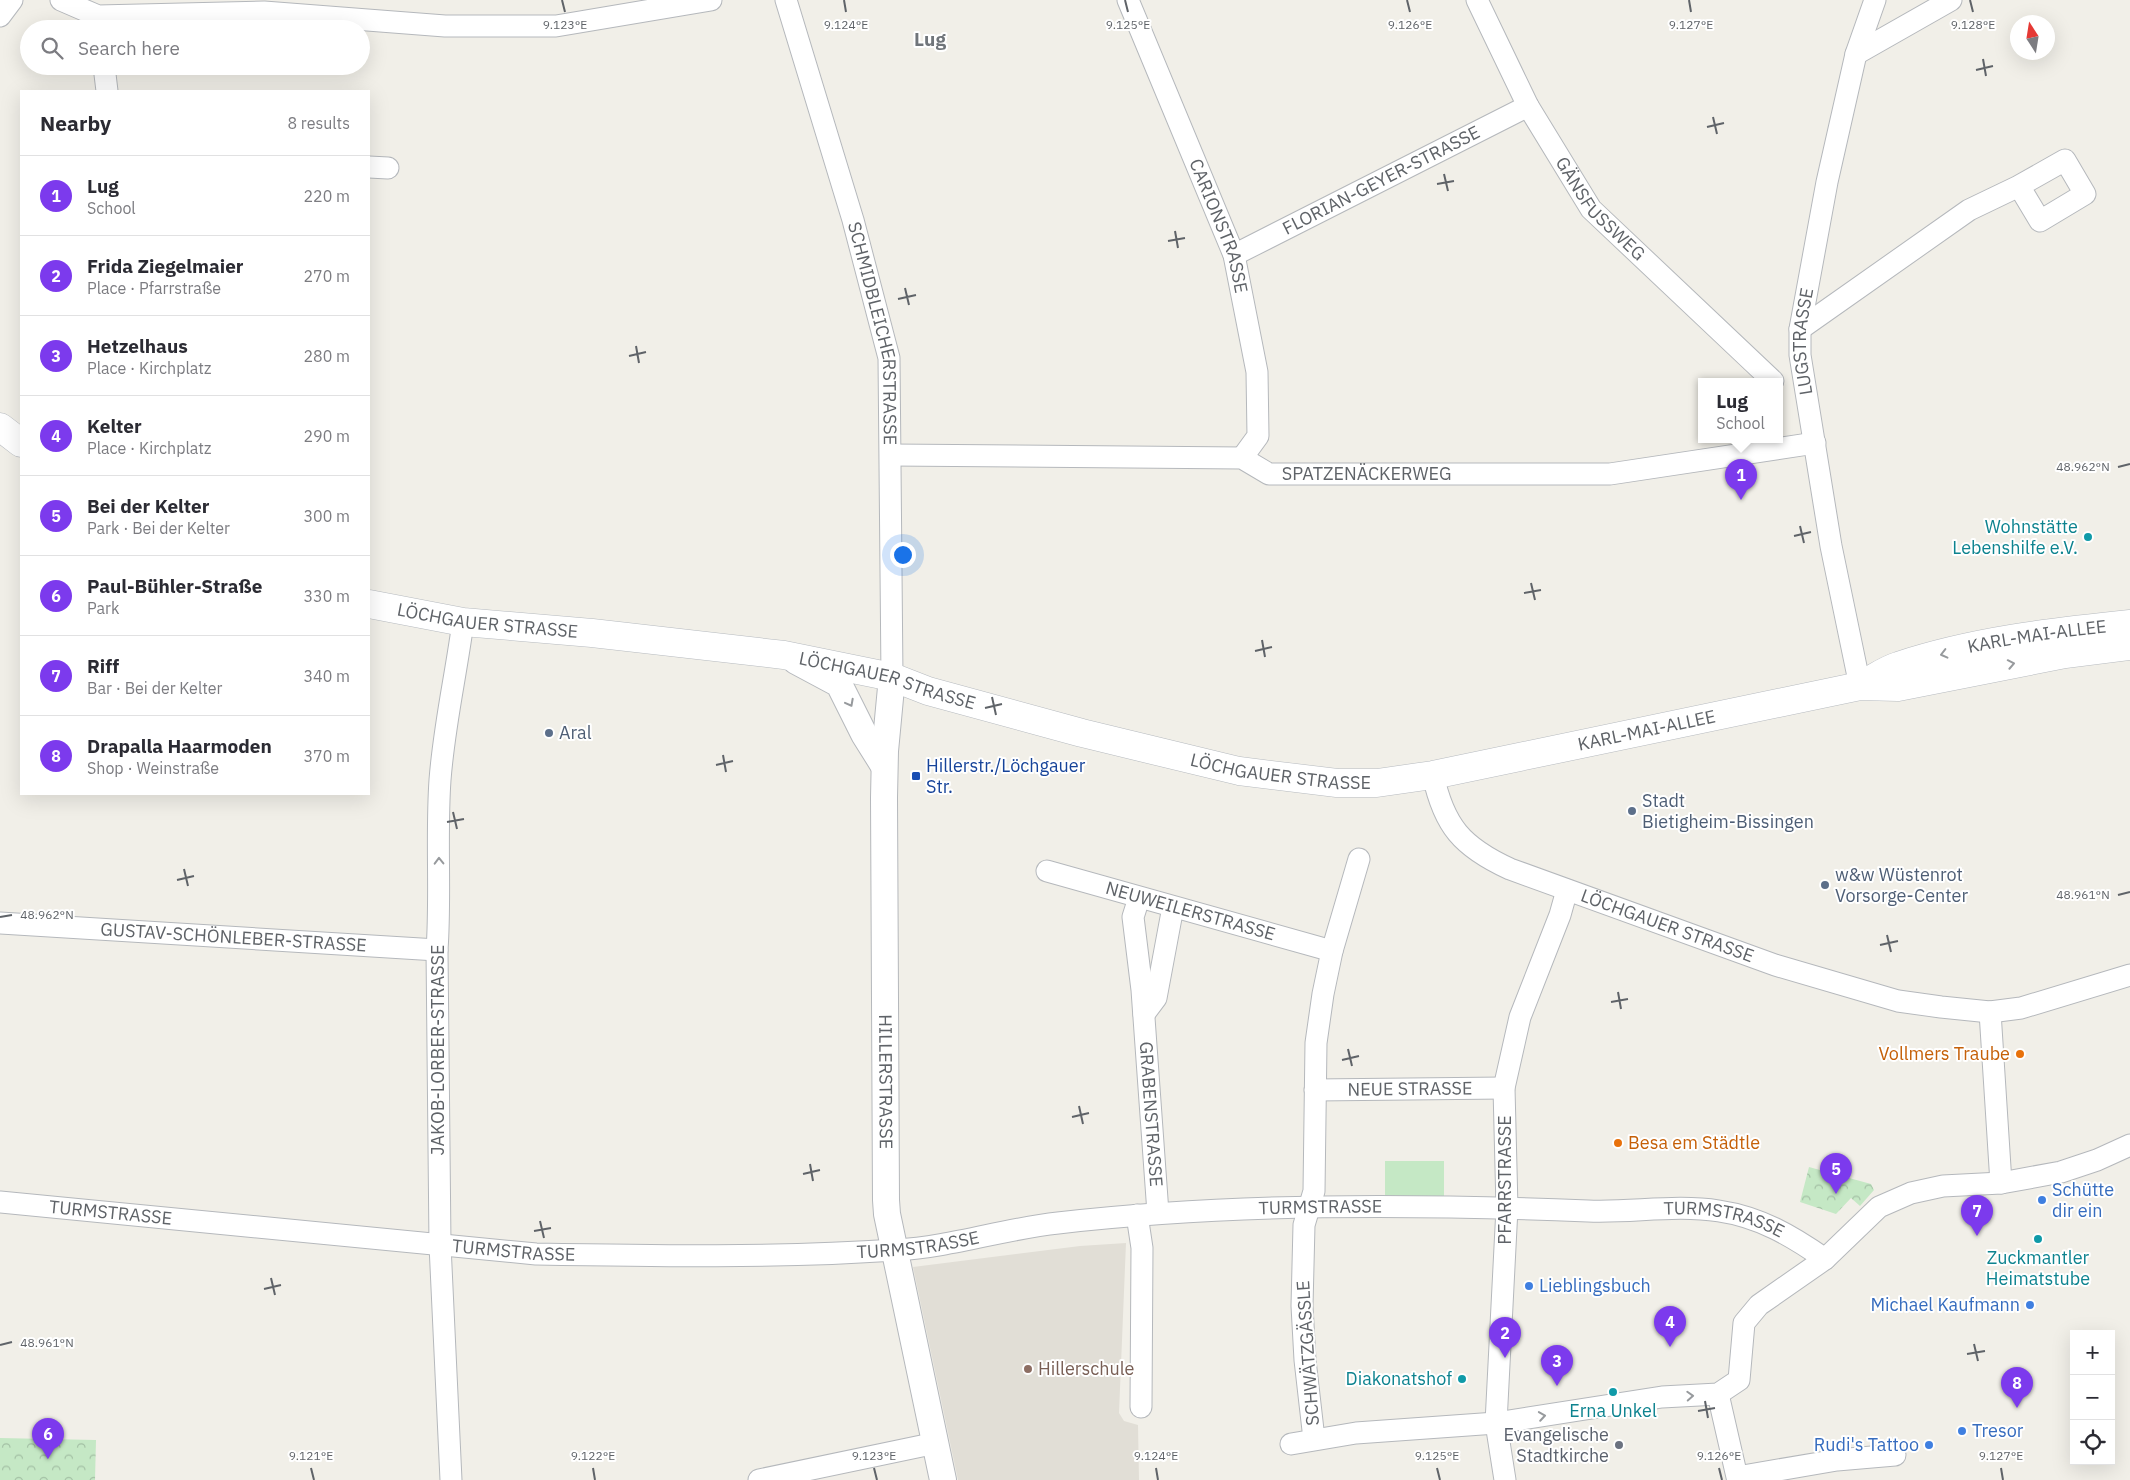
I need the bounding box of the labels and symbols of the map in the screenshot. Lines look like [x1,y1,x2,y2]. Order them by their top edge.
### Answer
north arrow [2010,15,2055,60]
text: 9.123°E [543,17,587,32]
text: 9.124°E [824,17,868,32]
text: 9.125°E [1106,17,1150,32]
text: 9.126°E [1388,17,1432,32]
text: 9.127°E [1669,17,1713,32]
text: 9.128°E [1951,17,1995,32]
district label: Lug [914,27,946,51]
street label: FLORIAN-GEYER-STRASSE [1278,120,1484,240]
street label: GÄNSFUSSWEG [1551,152,1650,265]
street label: CARIONSTRASSE [1184,155,1253,295]
street label: SCHMIDBLEICHERSTRASSE [843,219,902,445]
street label: LUGSTRASSE [1788,286,1818,397]
pin: 1 [1725,459,1757,500]
text: 48.962°N [2056,459,2110,474]
street label: SPATZENÄCKERWEG [1282,462,1451,485]
place label: Wohnstätte Lebenshilfe e.V. [1952,515,2078,559]
marker: Wohnstätte Lebenshilfe e.V. [2082,531,2094,543]
your location [890,542,916,568]
street label: LÖCHGAUER STRASSE [395,598,579,643]
street label: KARL-MAI-ALLEE [1965,615,2108,658]
street label: LÖCHGAUER STRASSE [797,646,978,714]
one-way arrow [1939,648,1948,659]
one-way arrow [2007,660,2016,670]
one-way arrow [843,697,853,706]
street label: KARL-MAI-ALLEE [1576,704,1718,756]
place label: Aral [559,721,592,744]
marker: Aral [543,727,555,739]
street label: LÖCHGAUER STRASSE [1188,748,1371,794]
place label: Hillerstr./Löchgauer Str. [926,754,1086,798]
marker: Hillerstr./Löchgauer Str. [910,770,922,782]
place label: Stadt Bietigheim-Bissingen [1642,789,1814,833]
marker: Stadt Bietigheim-Bissingen [1626,805,1638,817]
one-way arrow [434,856,444,864]
place label: w&w Wüstenrot Vorsorge-Center [1835,863,1968,907]
street label: NEUWEILERSTRASSE [1103,876,1278,946]
marker: w&w Wüstenrot Vorsorge-Center [1819,879,1831,891]
street label: LÖCHGAUER STRASSE [1578,884,1757,967]
text: 48.961°N [2056,887,2110,902]
text: 48.962°N [20,907,74,922]
street label: GUSTAV-SCHÖNLEBER-STRASSE [100,917,367,957]
street label: JAKOB-LORBER-STRASSE [426,944,449,1156]
street label: HILLERSTRASSE [874,1014,898,1149]
street label: GRABENSTRASSE [1135,1041,1168,1188]
place label: Vollmers Traube [1878,1042,2010,1065]
marker: Vollmers Traube [2014,1048,2026,1060]
street label: NEUE STRASSE [1347,1076,1473,1101]
street label: PFARRSTRASSE [1493,1115,1516,1245]
place label: Besa em Städtle [1628,1131,1760,1154]
marker: Besa em Städtle [1612,1137,1624,1149]
pin: 5 [1820,1153,1852,1194]
place label: Schütte dir ein [2052,1178,2114,1222]
street label: TURMSTRASSE [1258,1194,1382,1219]
marker: Schütte dir ein [2036,1194,2048,1206]
street label: TURMSTRASSE [48,1195,173,1230]
pin: 7 [1961,1195,1993,1236]
street label: TURMSTRASSE [1663,1196,1788,1242]
street label: TURMSTRASSE [856,1225,981,1263]
marker: Zuckmantler Heimatstube [2032,1233,2044,1245]
street label: TURMSTRASSE [451,1234,575,1266]
place label: Zuckmantler Heimatstube [1986,1246,2090,1290]
place label: Lieblingsbuch [1539,1274,1651,1297]
street label: SCHWÄTZGÄSSLE [1291,1280,1324,1426]
marker: Lieblingsbuch [1523,1280,1535,1292]
place label: Michael Kaufmann [1870,1293,2020,1316]
marker: Michael Kaufmann [2024,1299,2036,1311]
pin: 4 [1654,1306,1686,1347]
pin: 2 [1489,1317,1521,1358]
text: 48.961°N [20,1335,74,1350]
pin: 3 [1541,1345,1573,1386]
place label: Hillerschule [1038,1357,1135,1380]
marker: Hillerschule [1022,1363,1034,1375]
place label: Diakonatshof [1346,1367,1452,1390]
pin: 8 [2001,1367,2033,1408]
marker: Diakonatshof [1456,1373,1468,1385]
marker: Erna Unkel [1607,1386,1619,1398]
one-way arrow [1686,1390,1694,1401]
place label: Erna Unkel [1569,1399,1657,1422]
one-way arrow [1538,1411,1546,1421]
pin: 6 [32,1418,64,1459]
place label: Tresor [1972,1419,2024,1442]
place label: Evangelische Stadtkirche [1503,1423,1609,1467]
marker: Tresor [1956,1425,1968,1437]
place label: Rudi's Tattoo [1814,1433,1919,1456]
marker: Evangelische Stadtkirche [1613,1439,1625,1451]
marker: Rudi's Tattoo [1923,1439,1935,1451]
text: 9.121°E [289,1448,333,1463]
text: 9.122°E [571,1448,615,1463]
text: 9.123°E [852,1448,896,1463]
text: 9.124°E [1134,1448,1178,1463]
text: 9.125°E [1415,1448,1459,1463]
text: 9.126°E [1697,1448,1741,1463]
text: 9.127°E [1979,1448,2023,1463]

